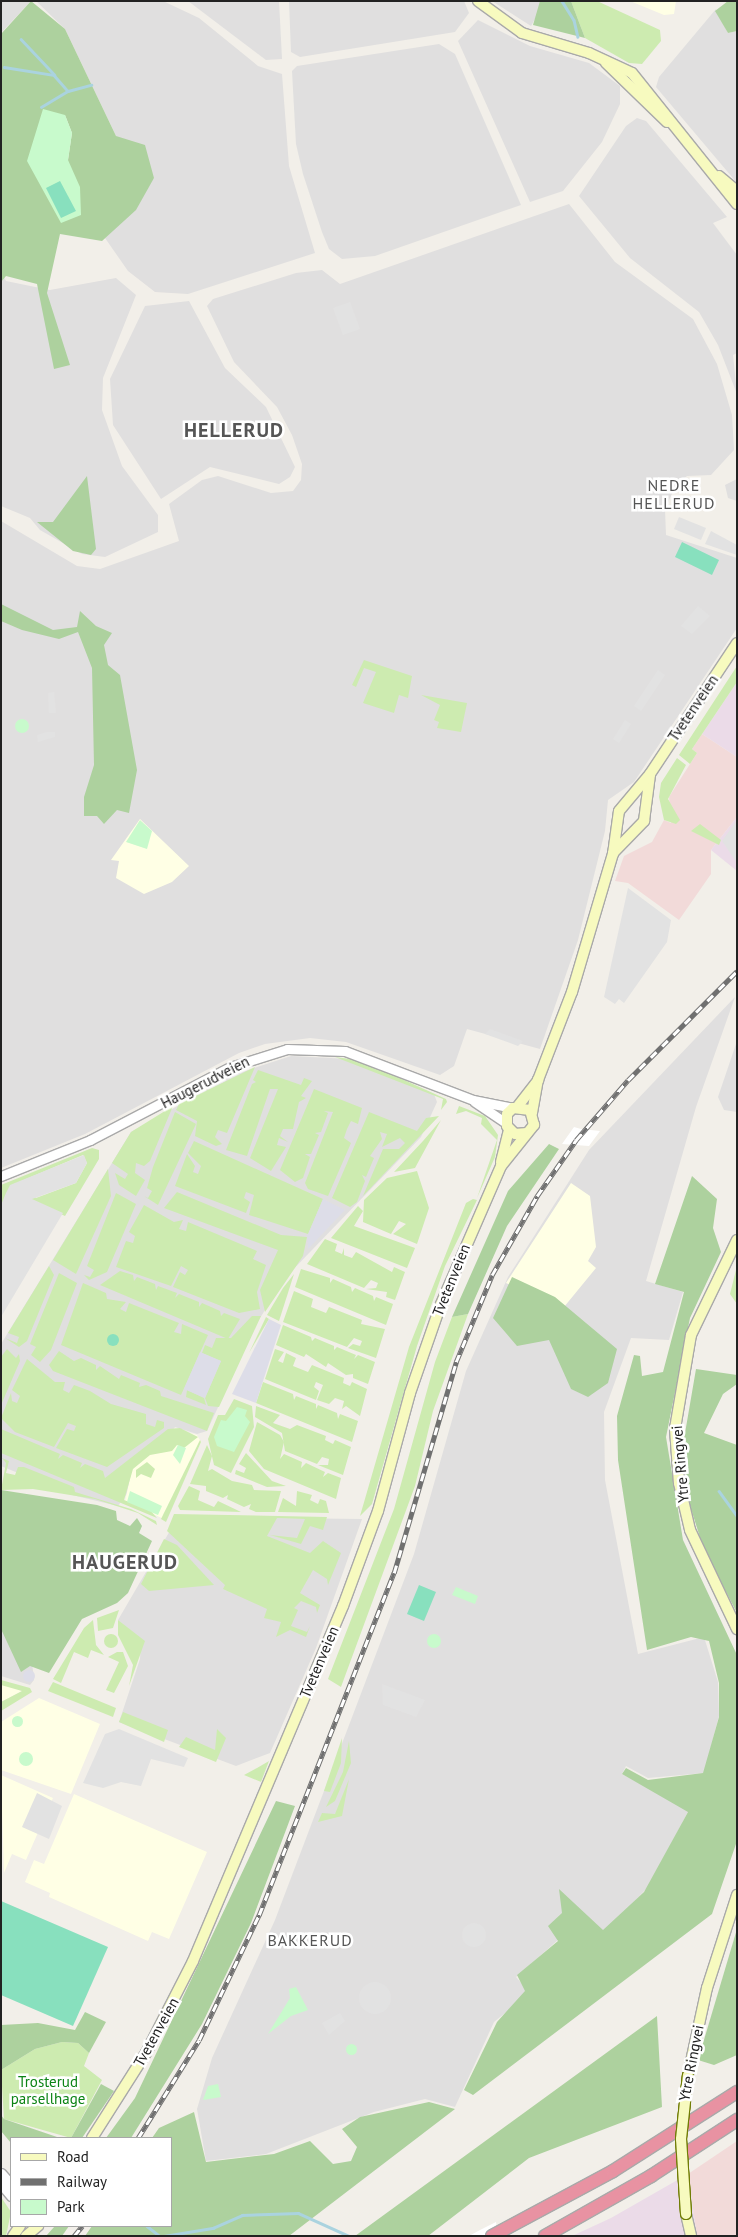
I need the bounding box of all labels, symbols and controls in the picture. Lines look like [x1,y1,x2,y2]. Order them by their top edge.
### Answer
district label: HELLERUD [183,418,285,442]
district label: NEDRE HELLERUD [632,475,716,513]
street label: Tvetenveien [664,671,722,745]
street label: Haugerudveien [158,1052,252,1112]
street label: Tvetenveien [428,1241,474,1319]
street label: Ytre Ringvei [668,1425,692,1503]
district label: HAUGERUD [71,1550,179,1574]
street label: Tvetenveien [296,1623,342,1701]
district label: BAKKERUD [266,1930,354,1950]
street label: Tvetenveien [130,1994,182,2070]
street label: Ytre Ringvei [675,2023,707,2103]
park label: Trosterud parsellhage [11,2072,85,2107]
legend [10,2137,172,2227]
text: Road [57,2147,89,2166]
text: Railway [57,2172,107,2191]
text: Park [57,2197,85,2216]

